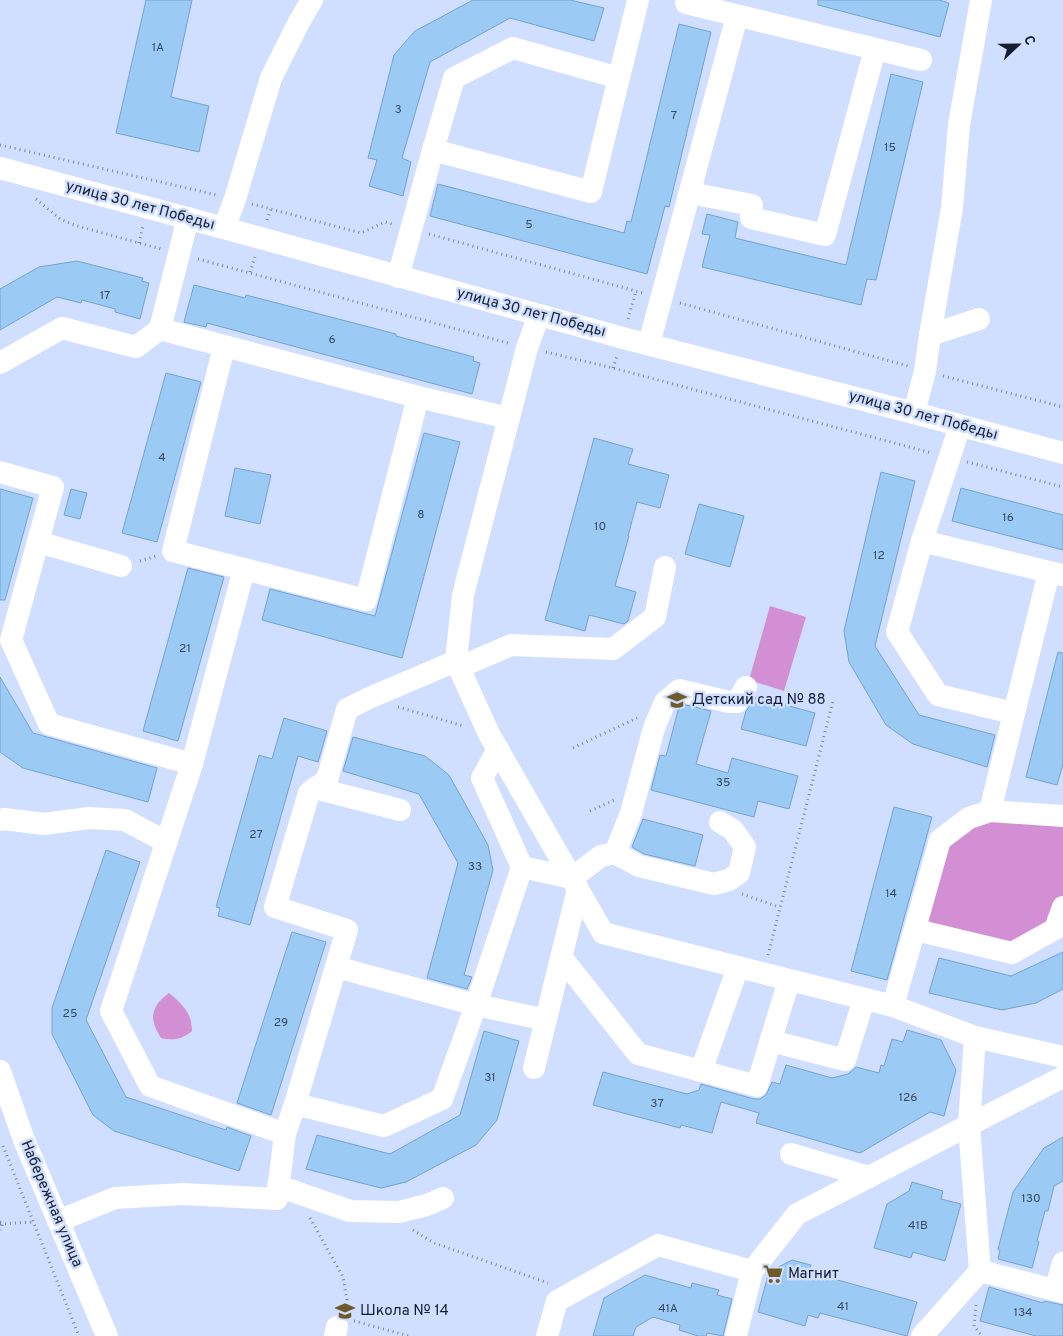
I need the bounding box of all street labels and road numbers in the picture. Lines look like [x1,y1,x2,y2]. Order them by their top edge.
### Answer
street label: улица 30 лет Победы [63,177,217,235]
street label: улица 30 лет Победы [454,284,608,342]
street label: улица 30 лет Победы [846,387,1000,445]
street label: Набережная улица [16,1138,86,1270]

